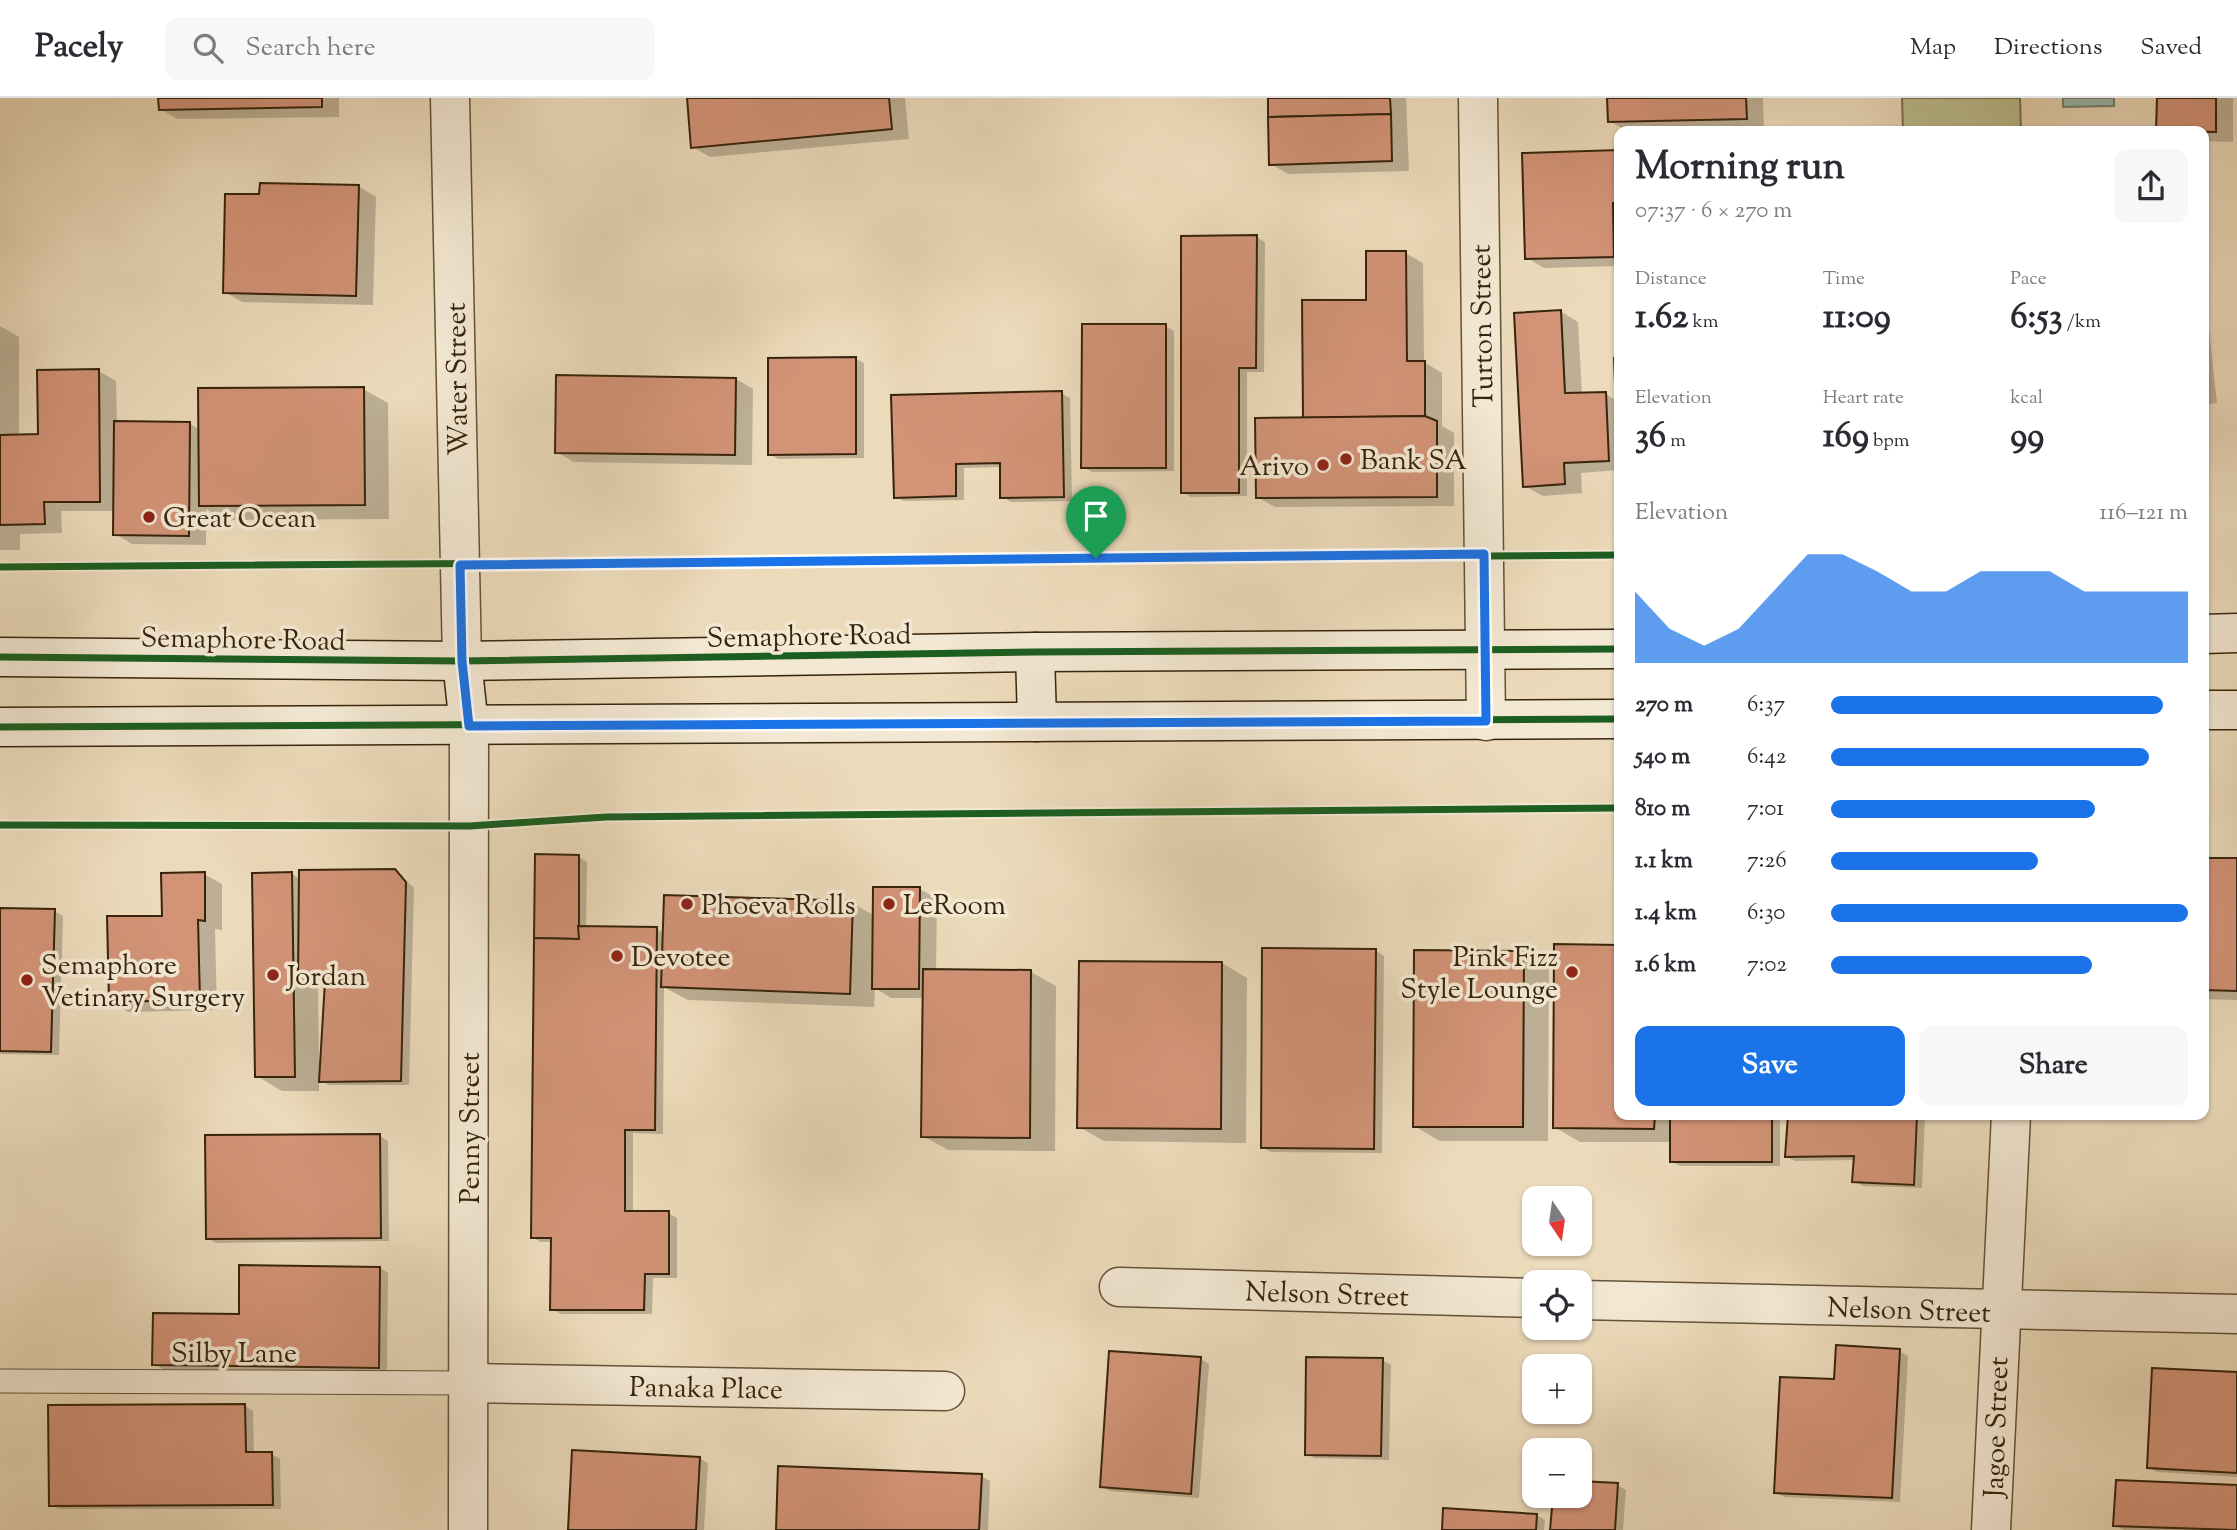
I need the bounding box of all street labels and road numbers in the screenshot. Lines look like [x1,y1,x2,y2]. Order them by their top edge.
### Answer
street label: Turton Street [1463,243,1505,408]
street label: Water Street [438,301,480,456]
street label: Semaphore Road [706,616,912,660]
street label: Semaphore Road [140,619,346,663]
street label: Penny Street [452,1052,492,1204]
street label: Nelson Street [1244,1273,1410,1319]
street label: Nelson Street [1826,1289,1992,1335]
street label: Silby Lane [171,1335,297,1375]
street label: Jagoe Street [1975,1356,2020,1500]
street label: Panaka Place [629,1369,783,1411]

